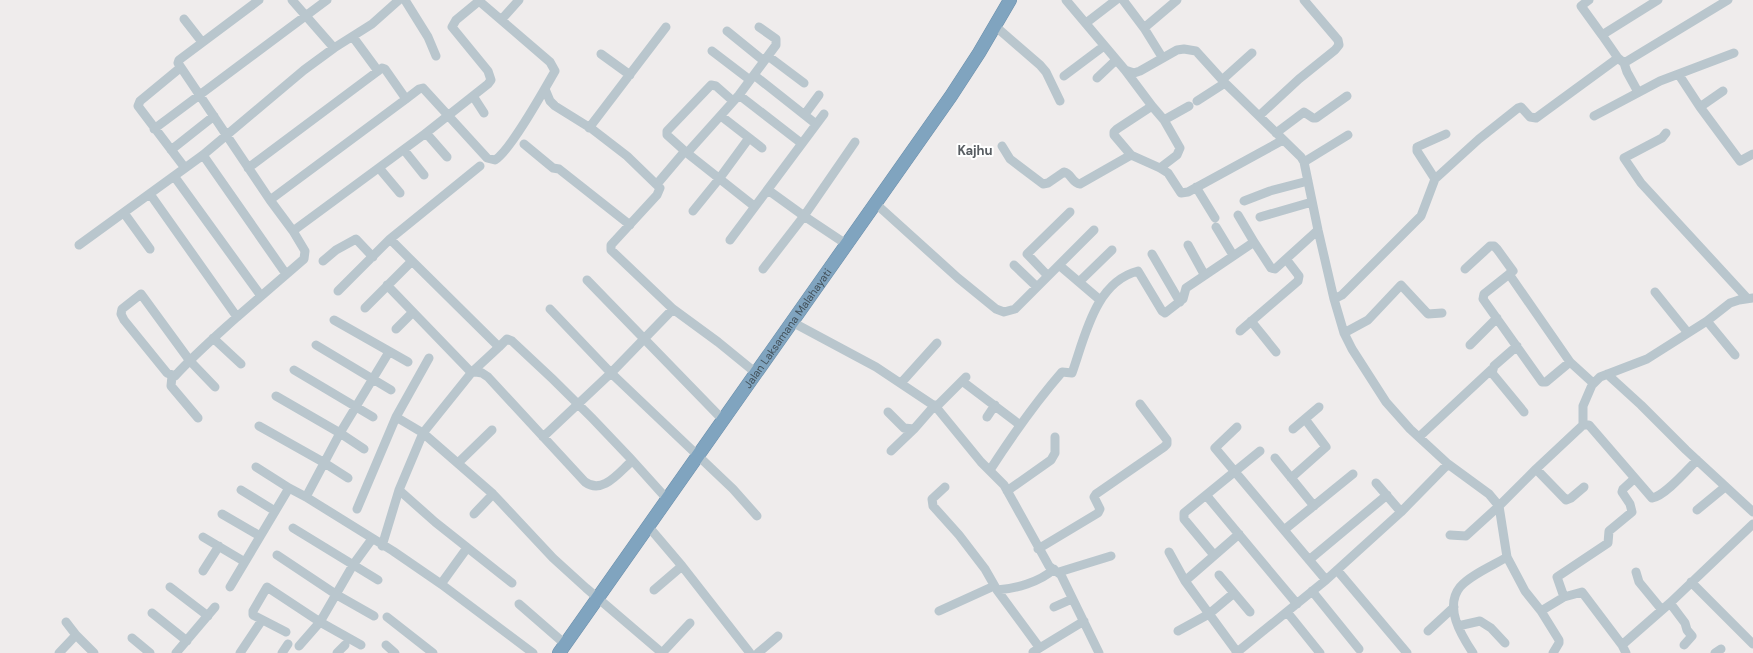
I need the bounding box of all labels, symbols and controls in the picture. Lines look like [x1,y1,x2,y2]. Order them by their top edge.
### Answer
district label: Kajhu [957,142,993,159]
street label: Jalan Laksamana Malahayati [741,266,834,391]

